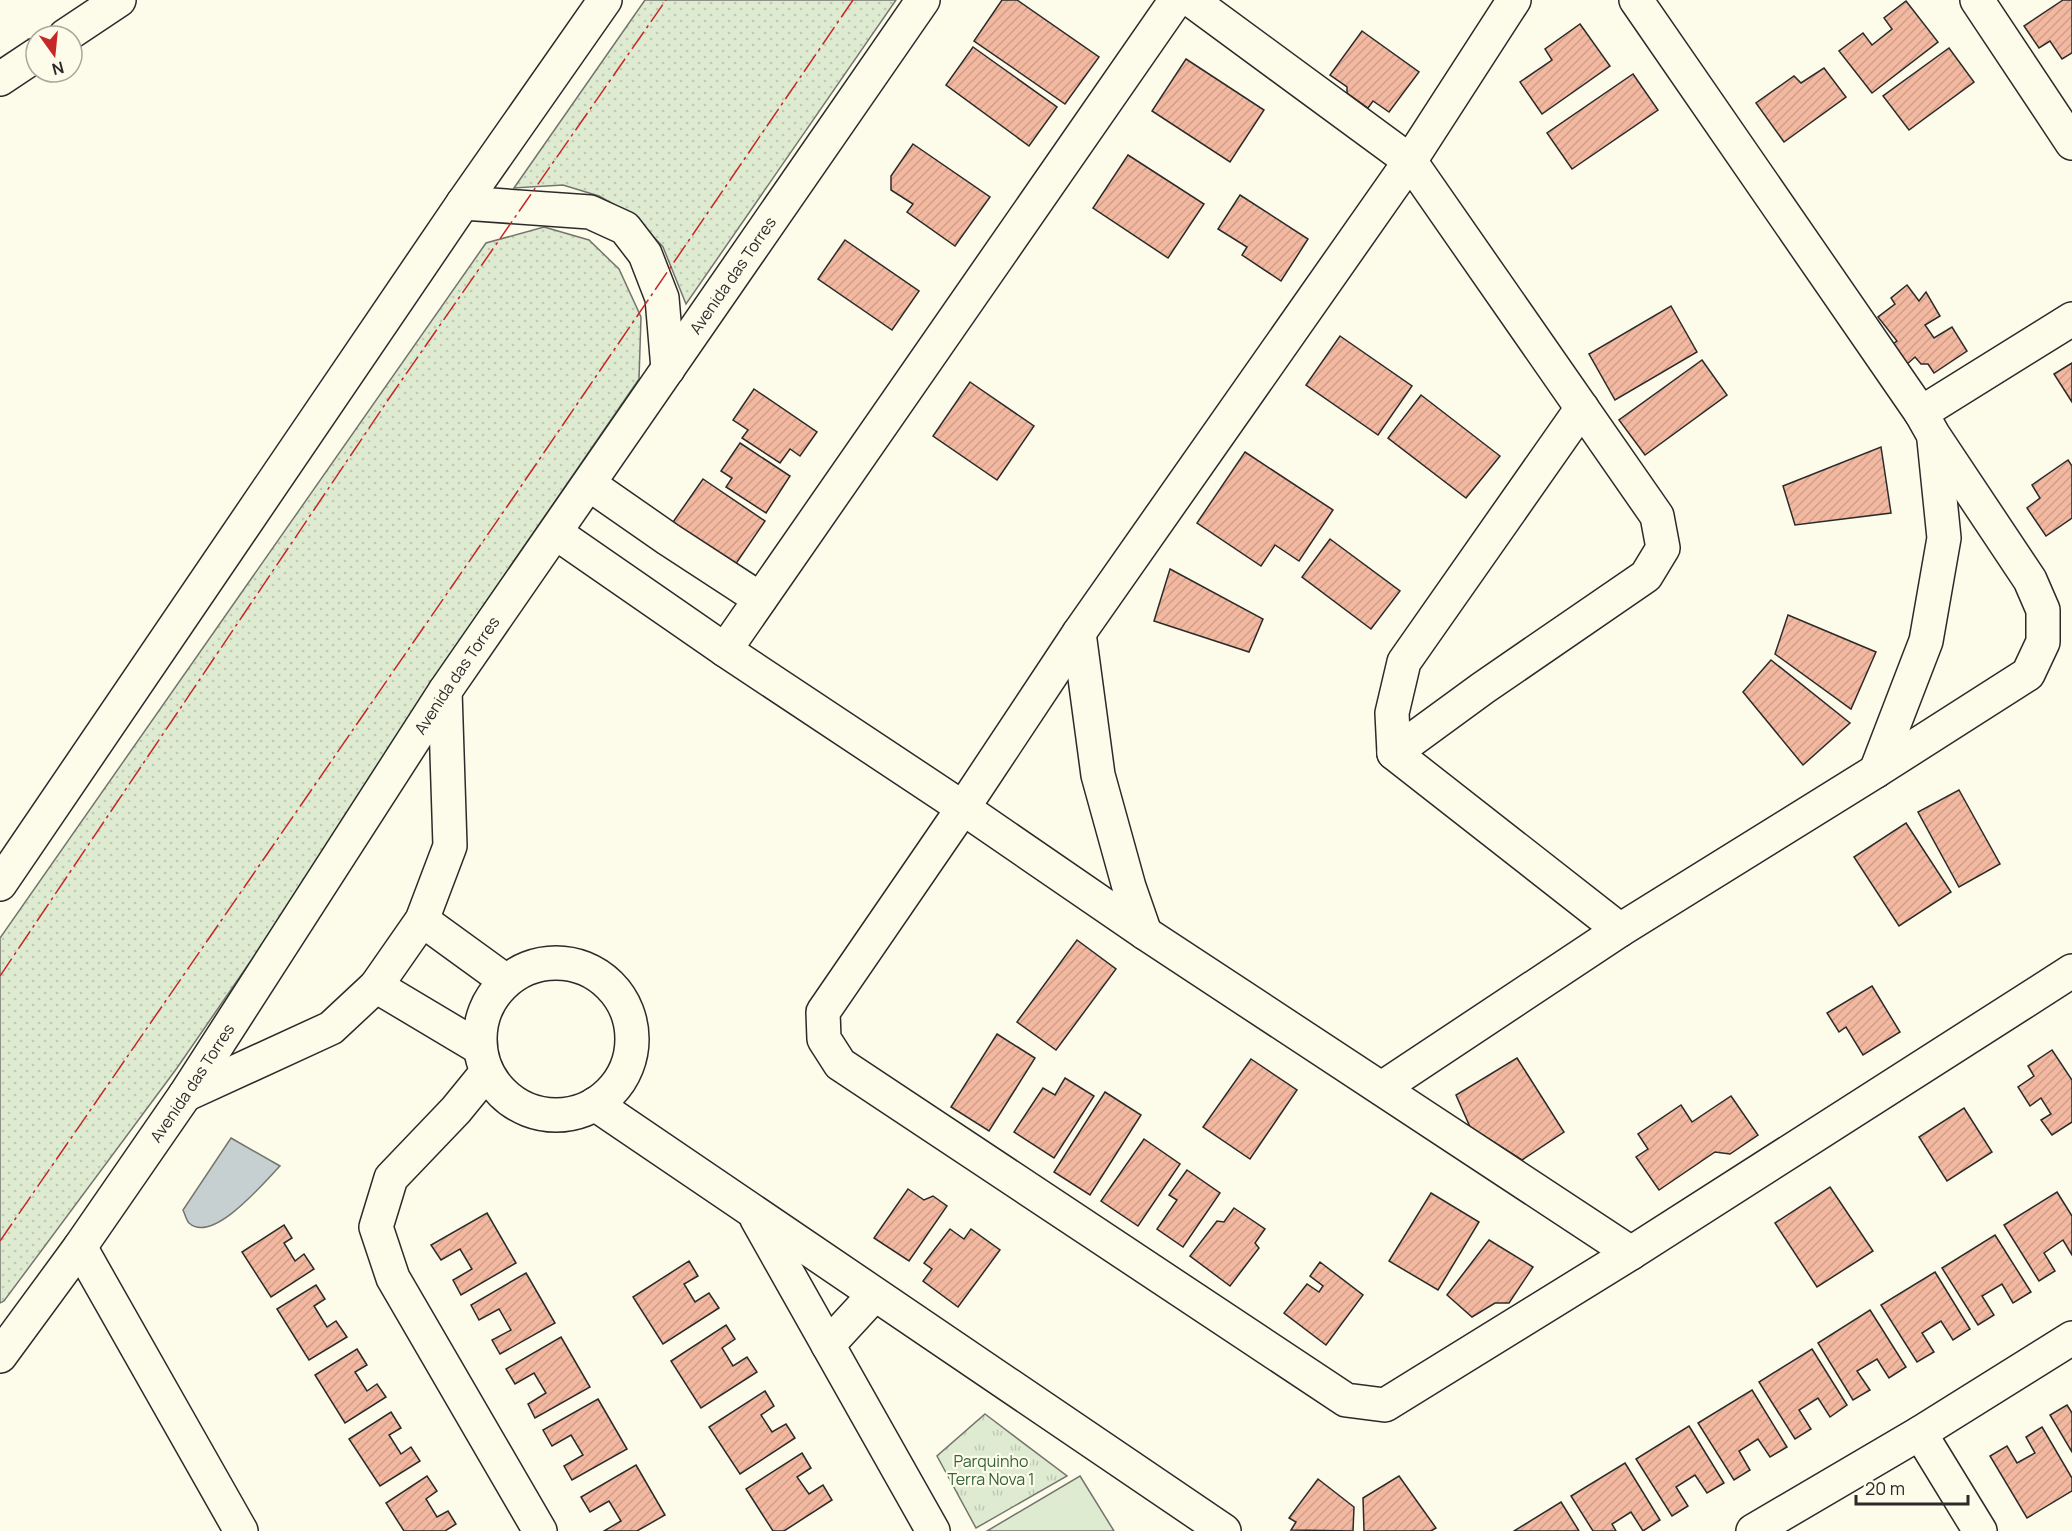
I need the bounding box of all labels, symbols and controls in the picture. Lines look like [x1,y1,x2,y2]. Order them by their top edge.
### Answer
north arrow [24,24,84,84]
text: N [49,56,66,81]
street label: Avenida das Torres [684,212,781,338]
street label: Avenida das Torres [409,612,505,739]
street label: Avenida das Torres [145,1019,239,1147]
park label: Parquinho Terra Nova 1 [948,1450,1035,1490]
scale bar [1856,1468,1968,1506]
text: 20 m [1865,1476,1905,1500]

